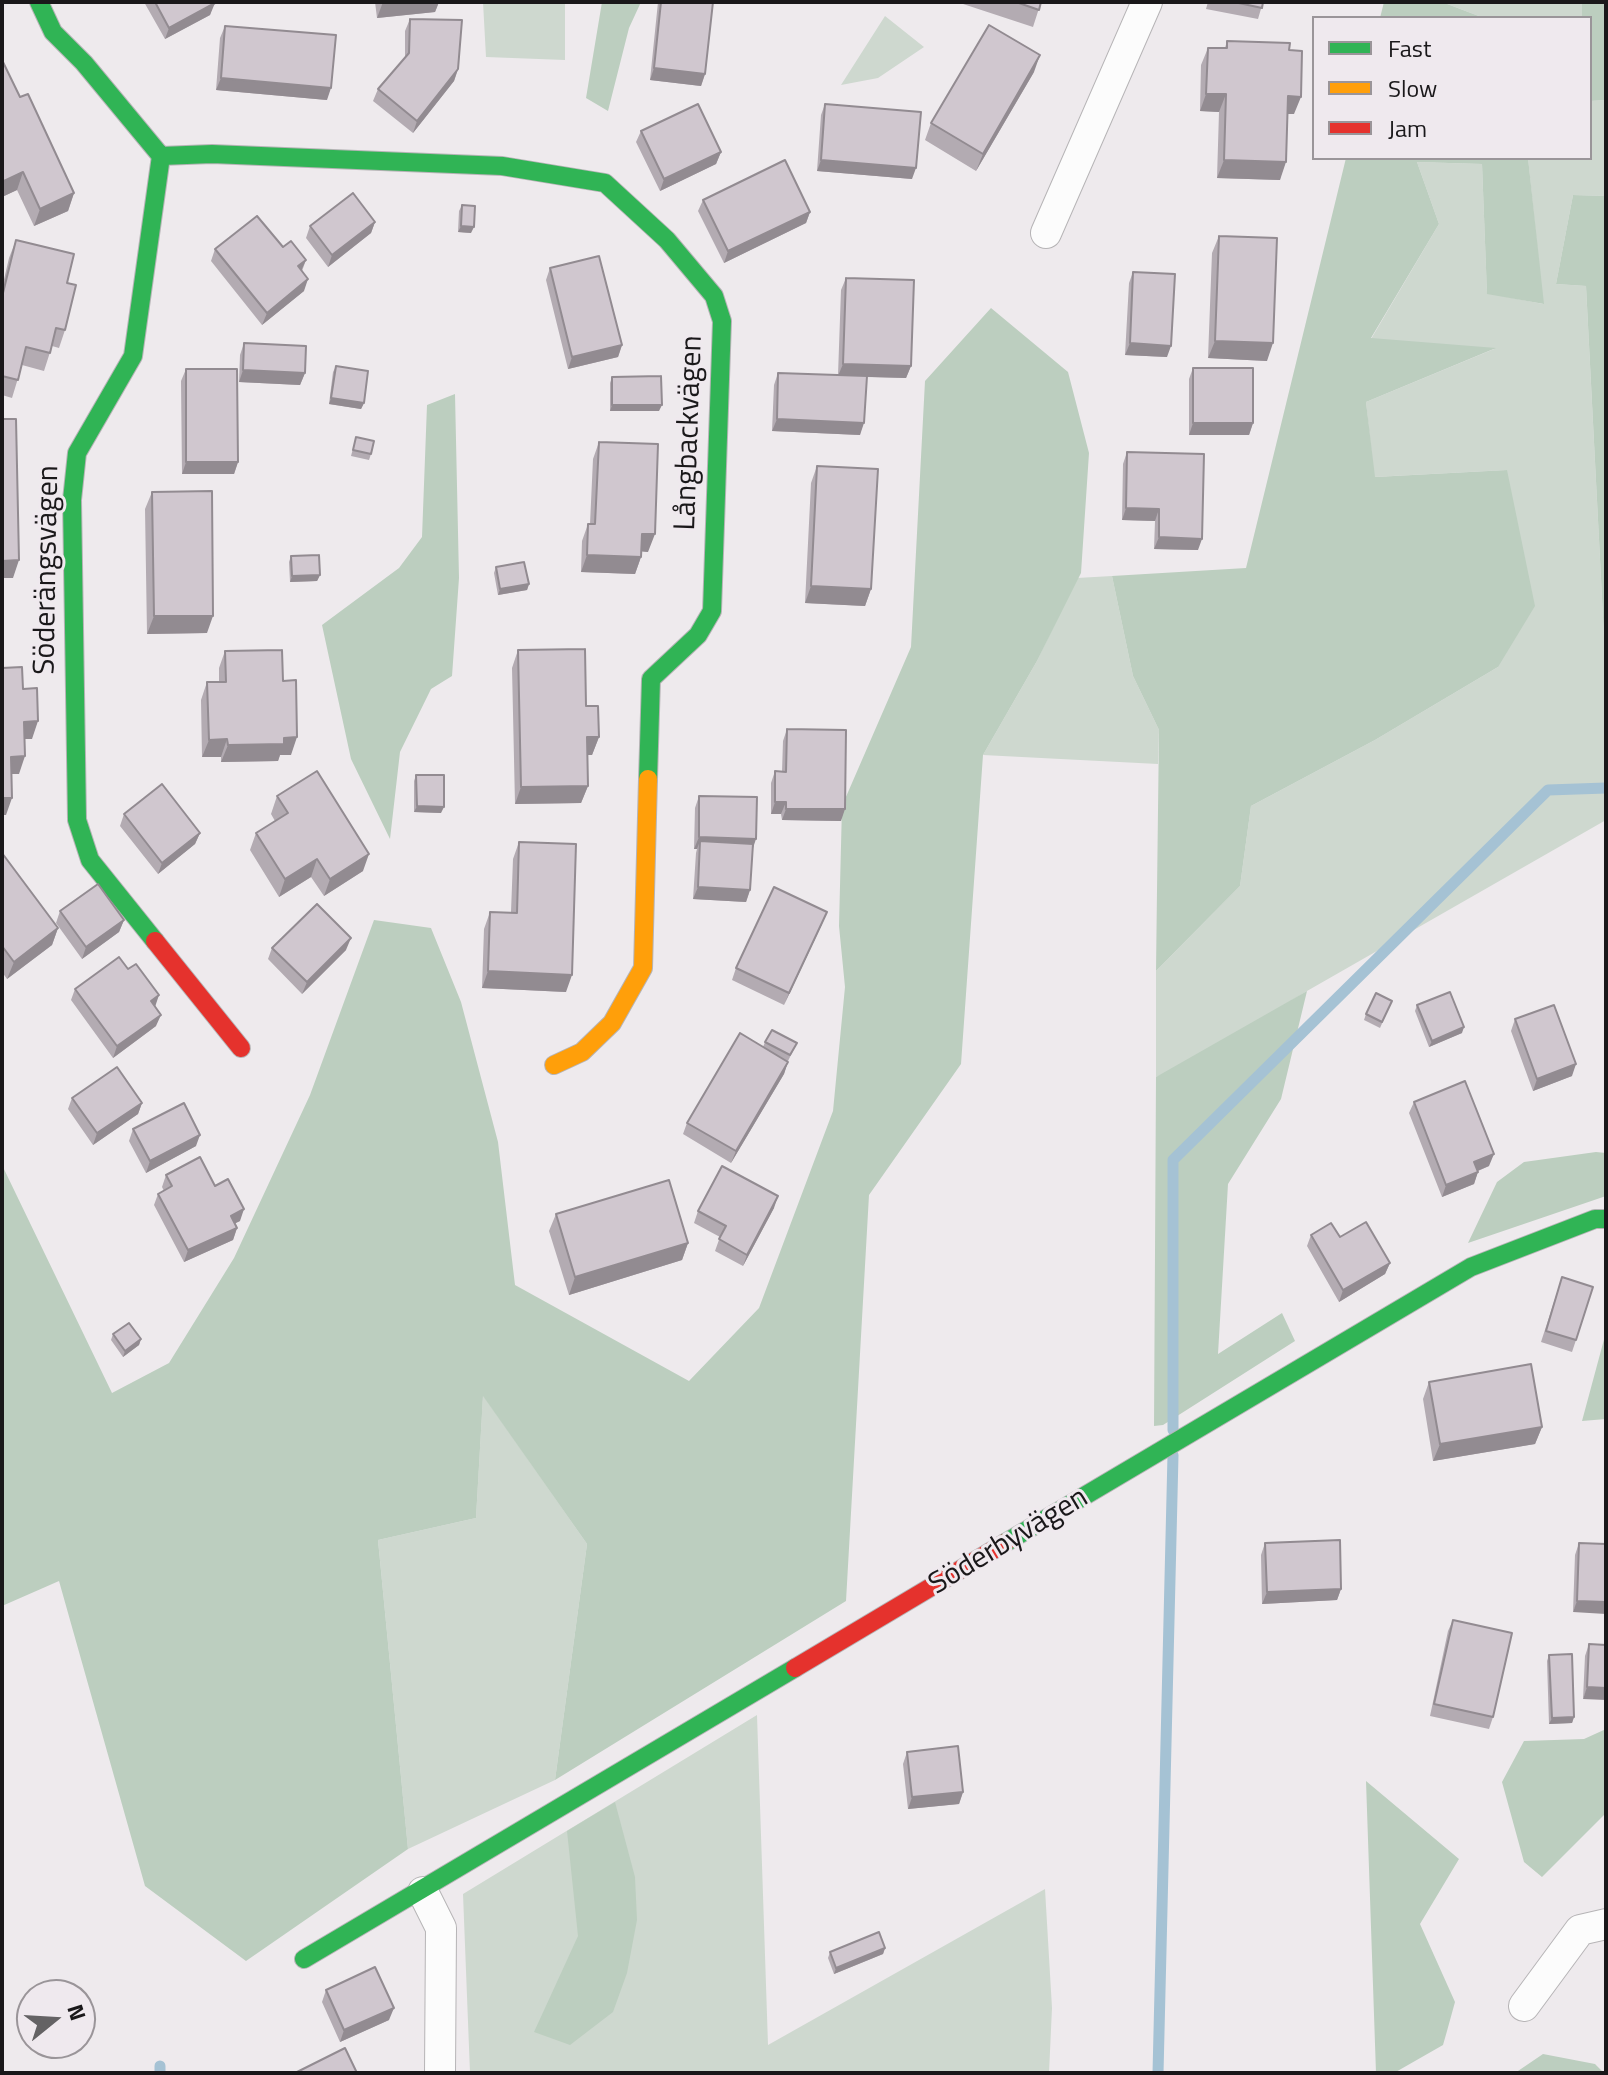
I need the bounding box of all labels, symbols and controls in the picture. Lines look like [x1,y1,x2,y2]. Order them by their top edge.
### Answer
legend [1312,16,1592,160]
text: Fast [1388,30,1431,66]
text: Slow [1388,70,1437,106]
text: Jam [1388,110,1427,146]
street label: Långbackvägen [669,335,711,531]
street label: Söderängsvägen [28,465,68,675]
street label: Söderbyvägen [923,1480,1095,1604]
north arrow [16,1979,96,2059]
text: N [58,2000,95,2025]

